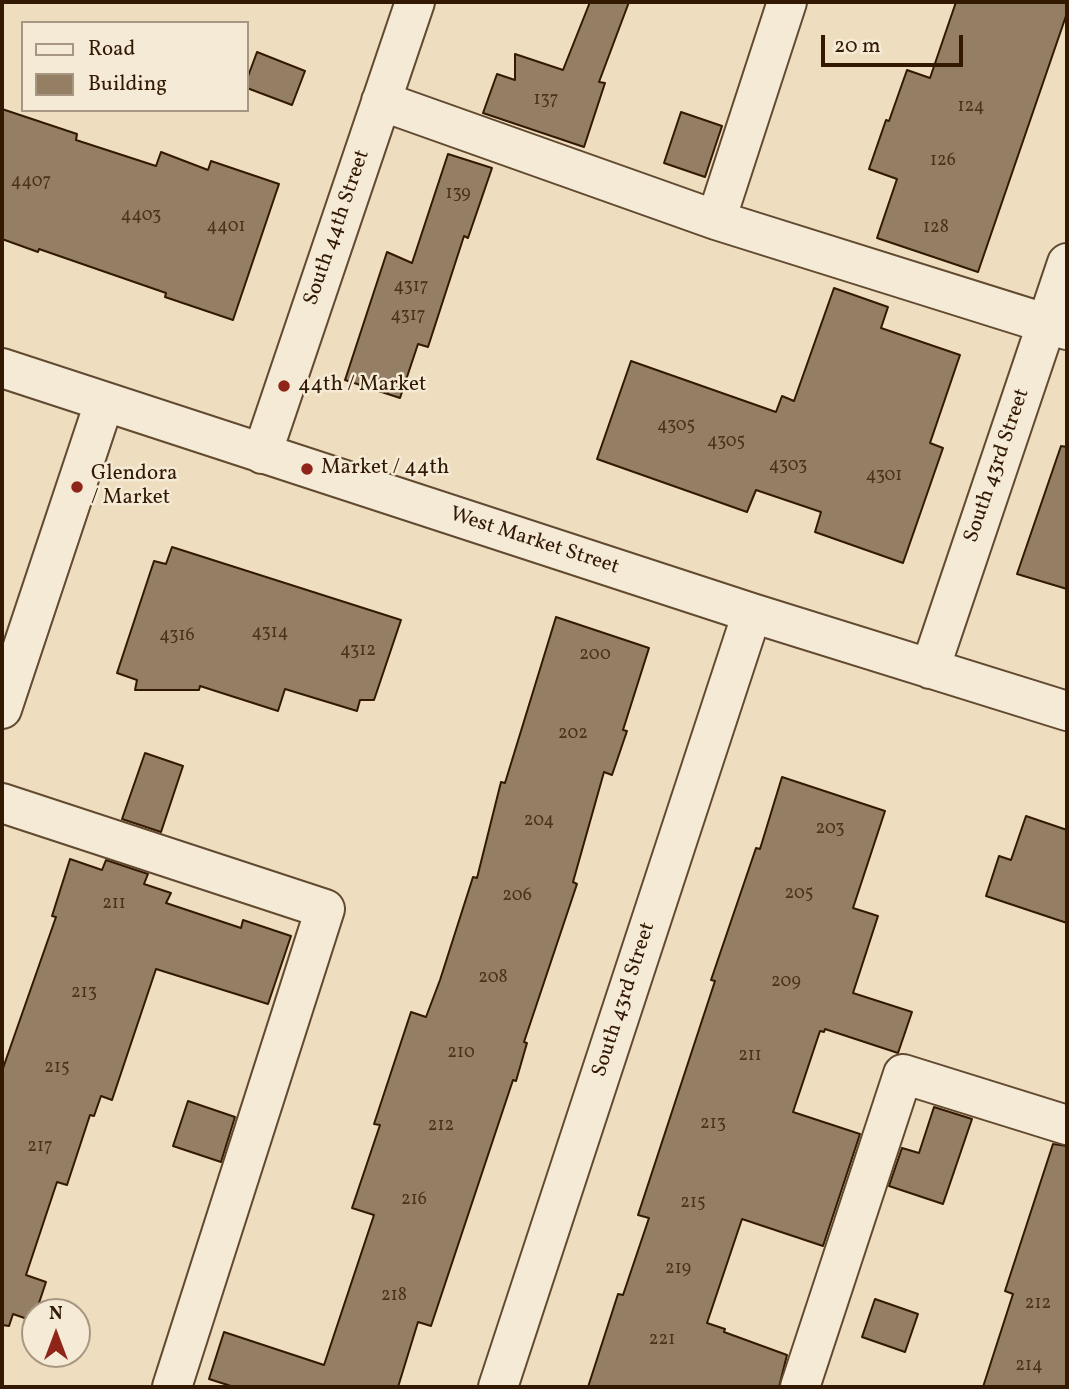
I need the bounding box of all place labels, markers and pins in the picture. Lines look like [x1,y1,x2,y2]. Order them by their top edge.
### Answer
place label: 44th / Market [298,373,426,399]
marker: 44th / Market [276,378,292,394]
place label: Market / 44th [321,456,449,482]
marker: Market / 44th [299,461,315,477]
place label: Glendora / Market [91,462,177,512]
marker: Glendora / Market [69,479,85,495]

